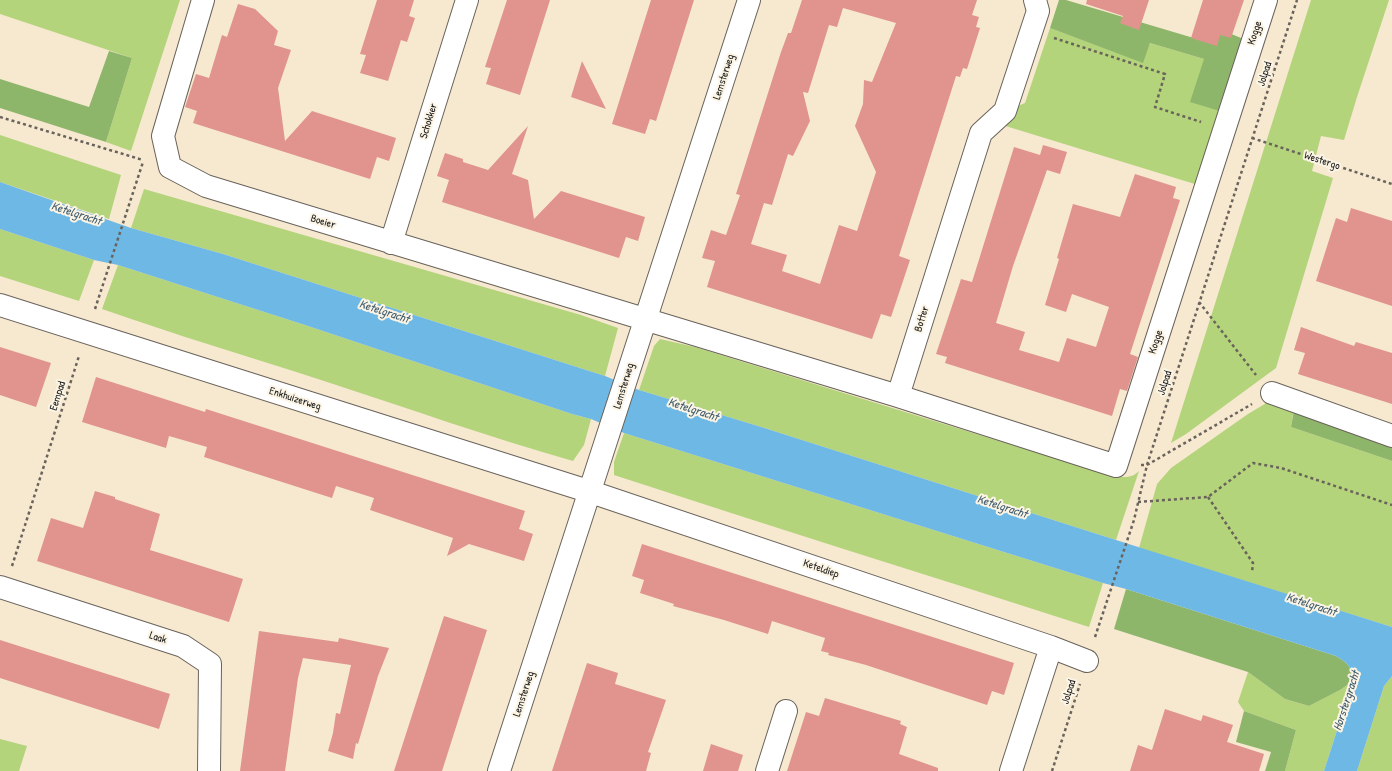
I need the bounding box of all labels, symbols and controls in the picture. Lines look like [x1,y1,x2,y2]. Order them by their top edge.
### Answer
street label: Kogge [1245,19,1265,47]
street label: Lemsterweg [710,53,738,101]
street label: Jolpad [1255,60,1275,88]
street label: Schokker [417,102,441,140]
street label: Westergo [1302,149,1342,173]
water label: Ketelgracht [49,199,103,229]
street label: Boeier [309,212,337,232]
water label: Ketelgracht [357,297,411,327]
street label: Botter [912,305,932,333]
street label: Kogge [1146,328,1166,356]
street label: Lemsterweg [611,362,637,410]
street label: Jolpad [1155,369,1175,397]
street label: Eempad [47,380,69,412]
street label: Enkhuizerweg [267,384,323,414]
water label: Ketelgracht [666,395,720,425]
water label: Ketelgracht [975,492,1029,522]
street label: Keteldiep [801,557,841,581]
water label: Ketelgracht [1284,590,1338,620]
street label: Laak [148,629,168,647]
water label: Horstergracht [1331,669,1363,733]
street label: Lemsterweg [510,670,538,718]
street label: Jolpad [1059,678,1079,706]

